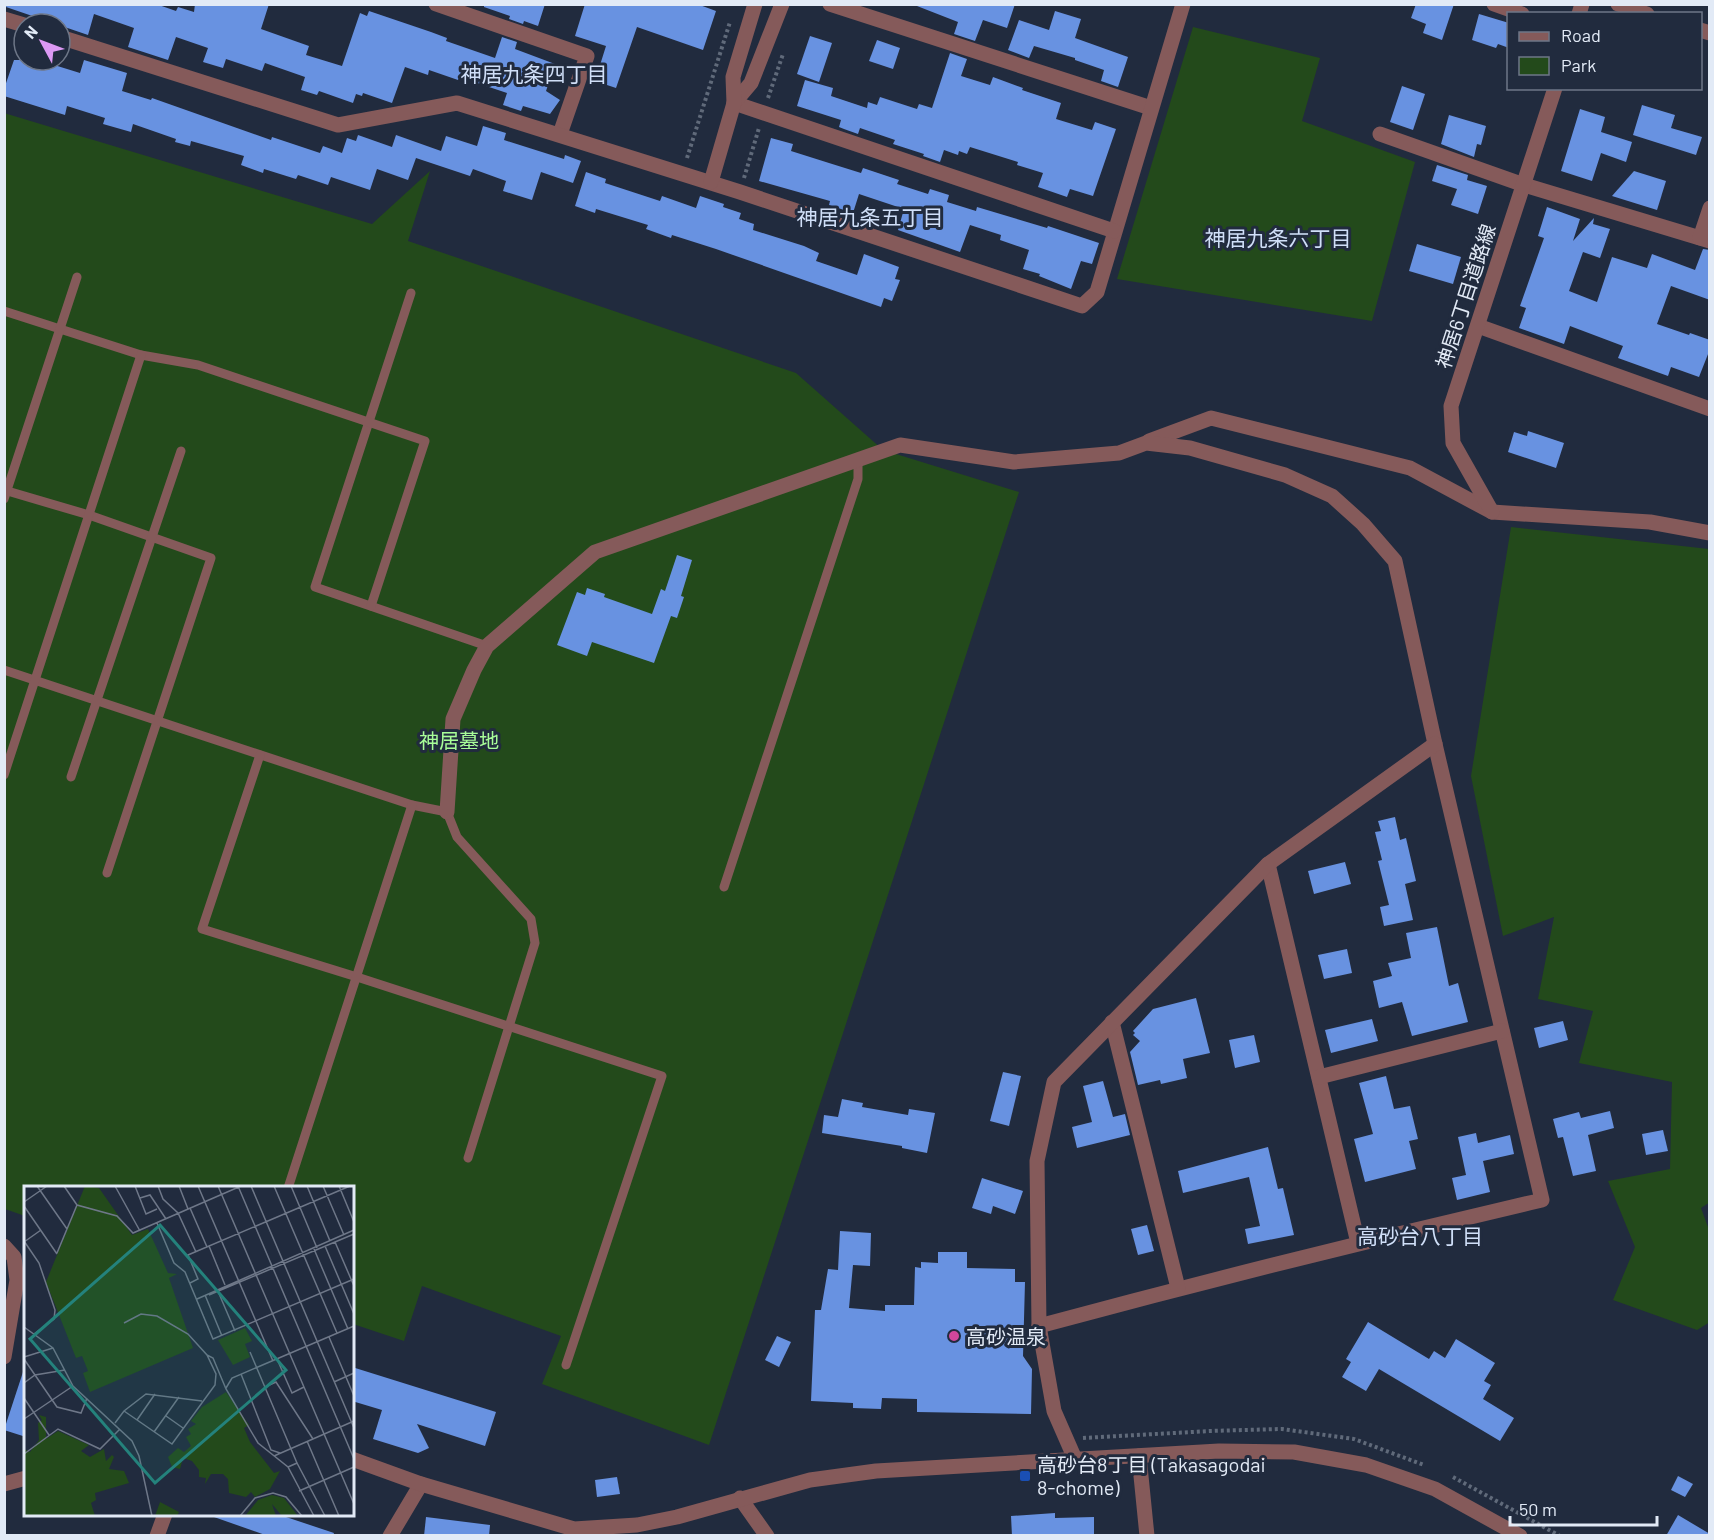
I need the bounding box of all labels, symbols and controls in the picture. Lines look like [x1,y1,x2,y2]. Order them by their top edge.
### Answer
north arrow [12,12,72,72]
legend [1507,12,1702,90]
text: N [20,22,41,42]
text: Road [1561,24,1601,46]
text: Park [1561,54,1596,76]
district label: 神居九条四丁目 [461,61,608,86]
district label: 神居九条五丁目 [797,204,944,229]
street label: 神居6丁目道路線 [1430,221,1500,371]
district label: 神居九条六丁目 [1205,225,1352,250]
park label: 神居墓地 [419,728,499,752]
inset map [24,1186,354,1516]
district label: 高砂台八丁目 [1357,1223,1483,1248]
place label: 高砂温泉 [966,1324,1046,1348]
marker: 高砂温泉 [947,1329,961,1343]
place label: 高砂台8丁目 (Takasagodai 8-chome) [1037,1452,1266,1499]
marker: 高砂台8丁目 (Takasagodai 8-chome) [1018,1469,1032,1483]
scale bar [1510,1489,1657,1527]
text: 50 m [1519,1498,1557,1520]

